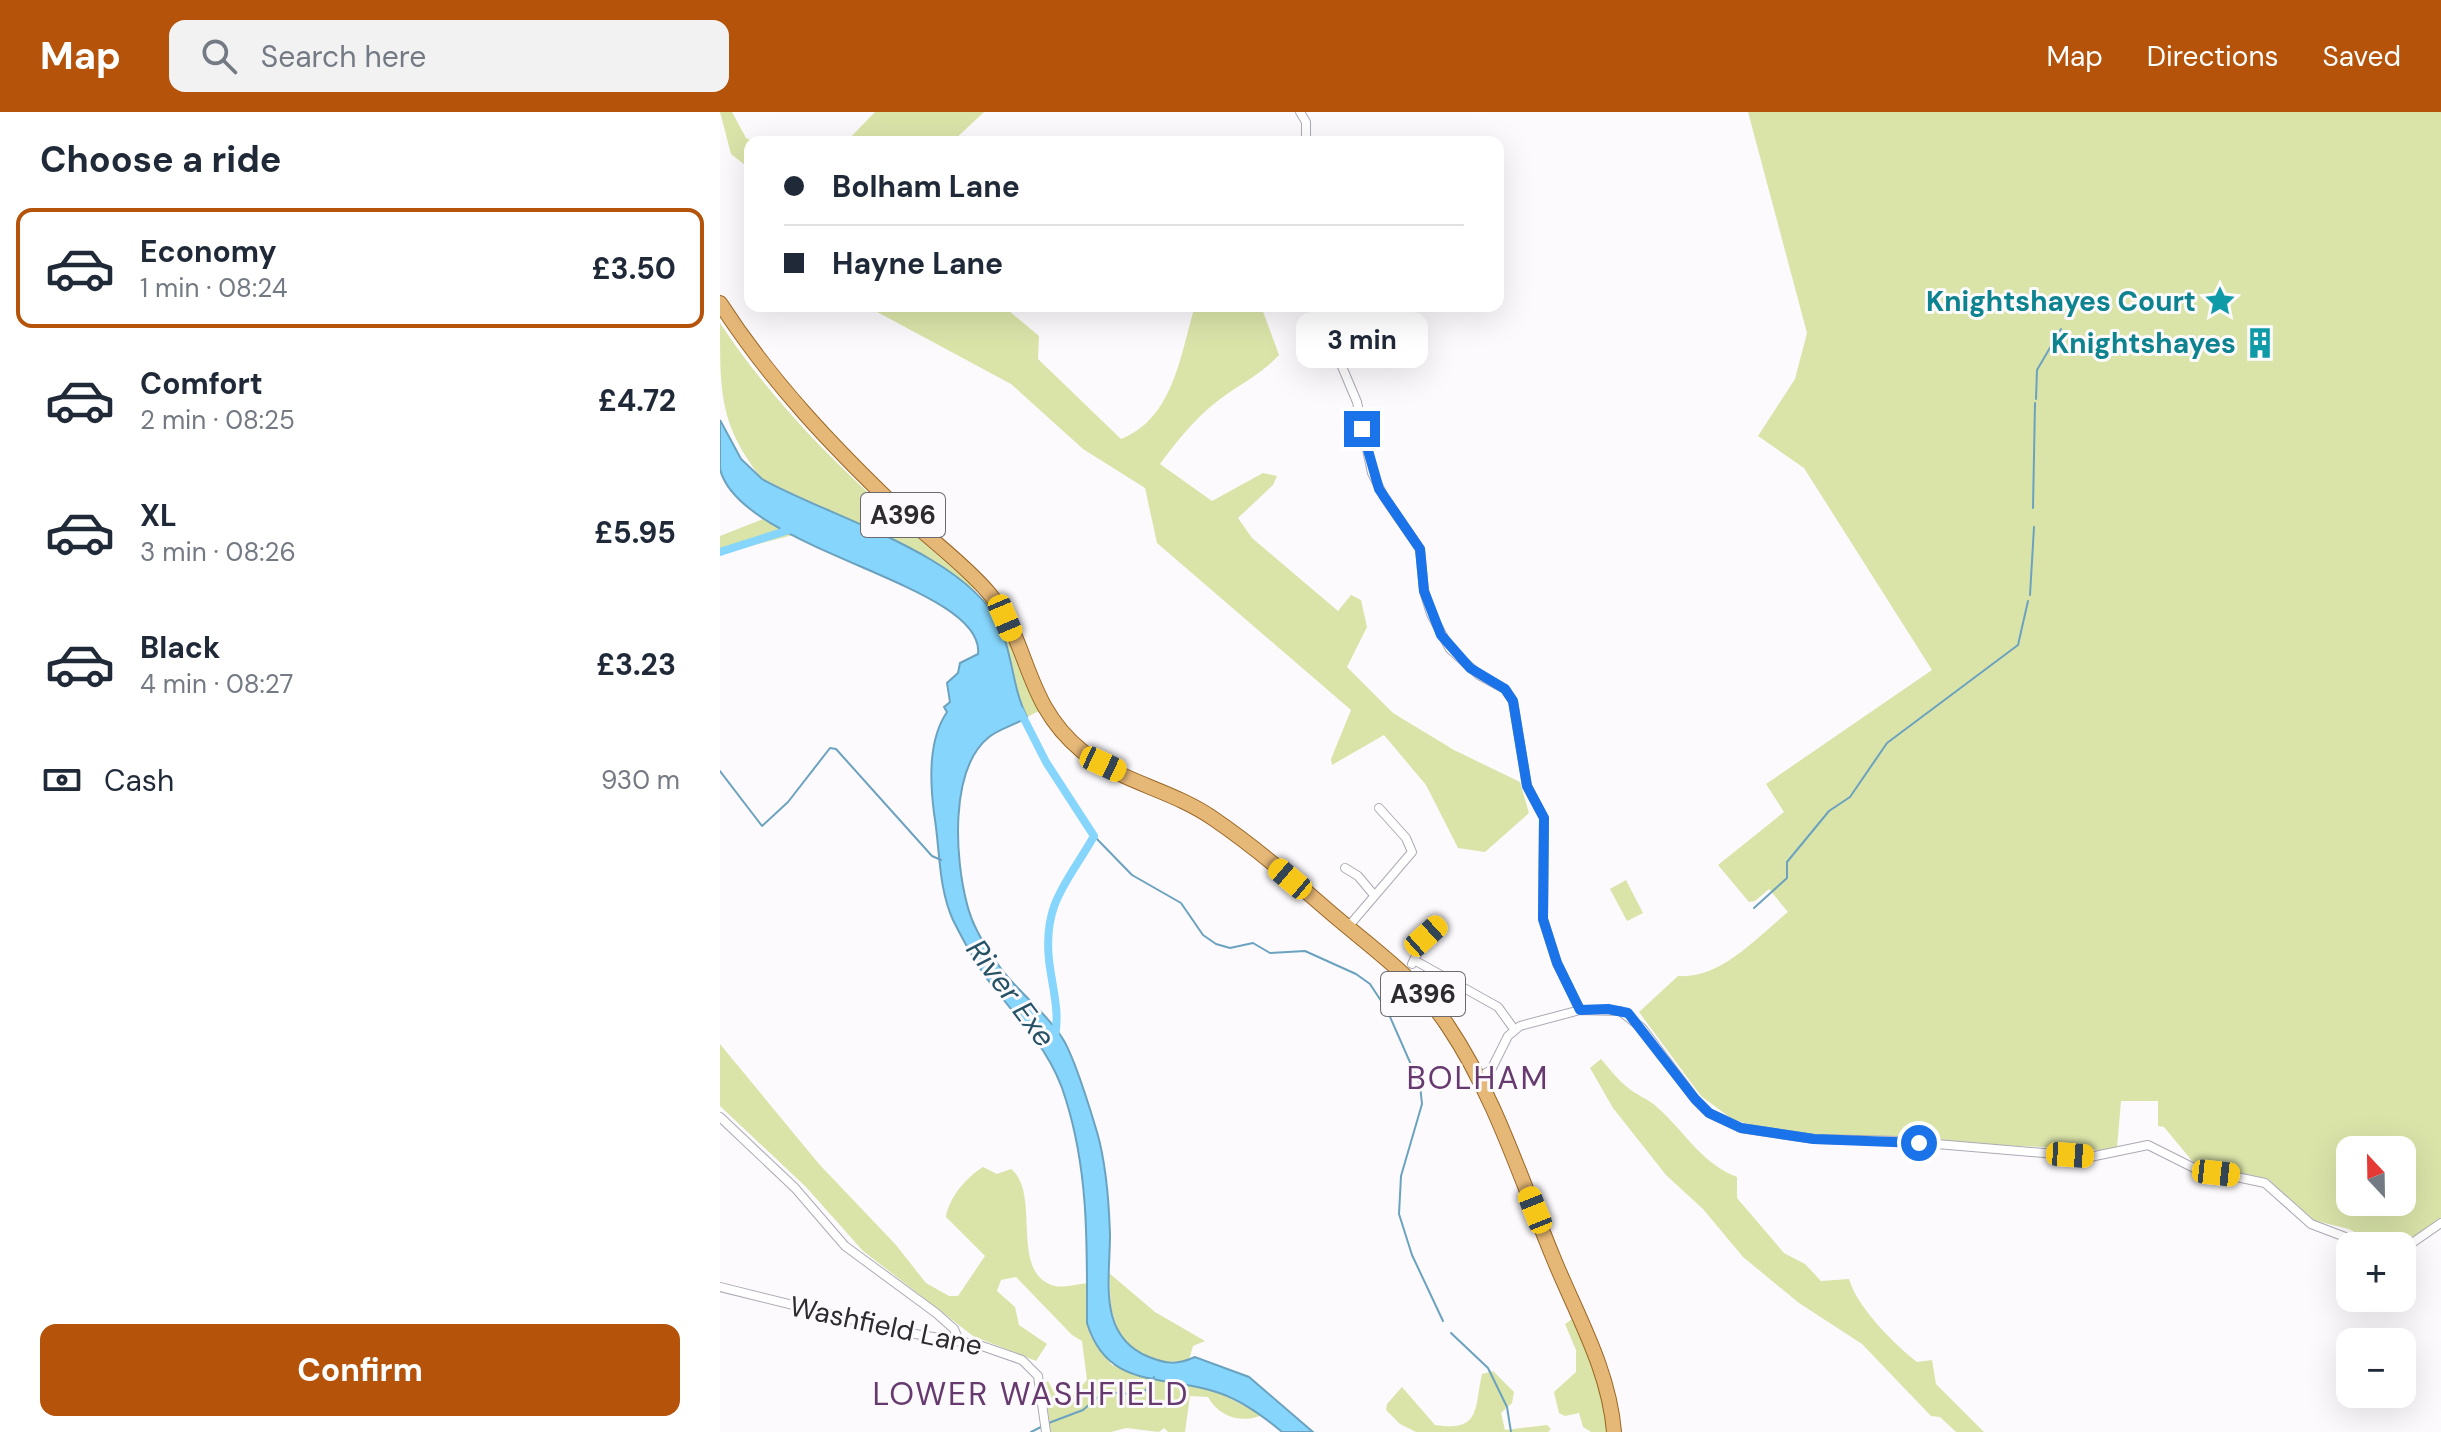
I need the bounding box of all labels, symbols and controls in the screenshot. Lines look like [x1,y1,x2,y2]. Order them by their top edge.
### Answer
search box [169,20,729,92]
text: Map [40,31,121,81]
icon: search [197,34,241,78]
text: Search here [261,37,426,76]
text: Map [2046,38,2103,75]
text: Directions [2147,38,2279,75]
text: Saved [2323,38,2401,75]
text: Choose a ride [40,136,281,183]
text: Bolham Lane [832,167,1020,206]
icon: car [44,232,116,304]
text: Economy [140,232,277,271]
text: Hayne Lane [832,244,1003,283]
text: £3.50 [592,249,676,288]
text: 1 min · 08:24 [140,271,288,305]
place label: Knightshayes Court [1926,283,2196,320]
place icon: Knightshayes Court [2203,284,2237,318]
callout: 3 min [1296,313,1428,369]
text: 3 min [1327,323,1397,357]
place label: Knightshayes [2051,325,2236,362]
building icon: Knightshayes [2243,326,2277,360]
icon: car [44,364,116,436]
text: Comfort [140,364,263,403]
text: £4.72 [598,381,676,420]
text: 2 min · 08:25 [140,403,295,437]
route end [1344,411,1380,447]
road number: A396 [861,493,945,537]
icon: car [44,496,116,568]
text: XL [140,496,177,535]
text: £5.95 [594,513,676,552]
text: 3 min · 08:26 [140,535,296,569]
car [985,591,1025,645]
icon: car [44,628,116,700]
text: Black [140,628,220,667]
text: £3.23 [596,645,676,684]
text: 4 min · 08:27 [140,667,293,701]
car [1076,743,1130,785]
icon: cash [40,758,84,802]
text: Cash [104,761,174,800]
text: 930 m [601,763,680,797]
car [1264,854,1316,904]
car [1400,911,1452,961]
water label: River Exe [958,931,1064,1055]
road number: A396 [1381,972,1465,1016]
district label: BOLHAM [1407,1057,1549,1099]
route start [1901,1125,1937,1161]
north arrow [2336,1136,2416,1216]
map controls [2336,1136,2416,1408]
car [2045,1141,2095,1169]
car [2191,1159,2241,1187]
car [1515,1183,1555,1237]
button: + [2336,1232,2416,1312]
street label: Washfield Lane [786,1288,986,1364]
button: Confirm [40,1324,680,1416]
button: − [2336,1328,2416,1408]
district label: LOWER WASHFIELD [872,1373,1190,1415]

